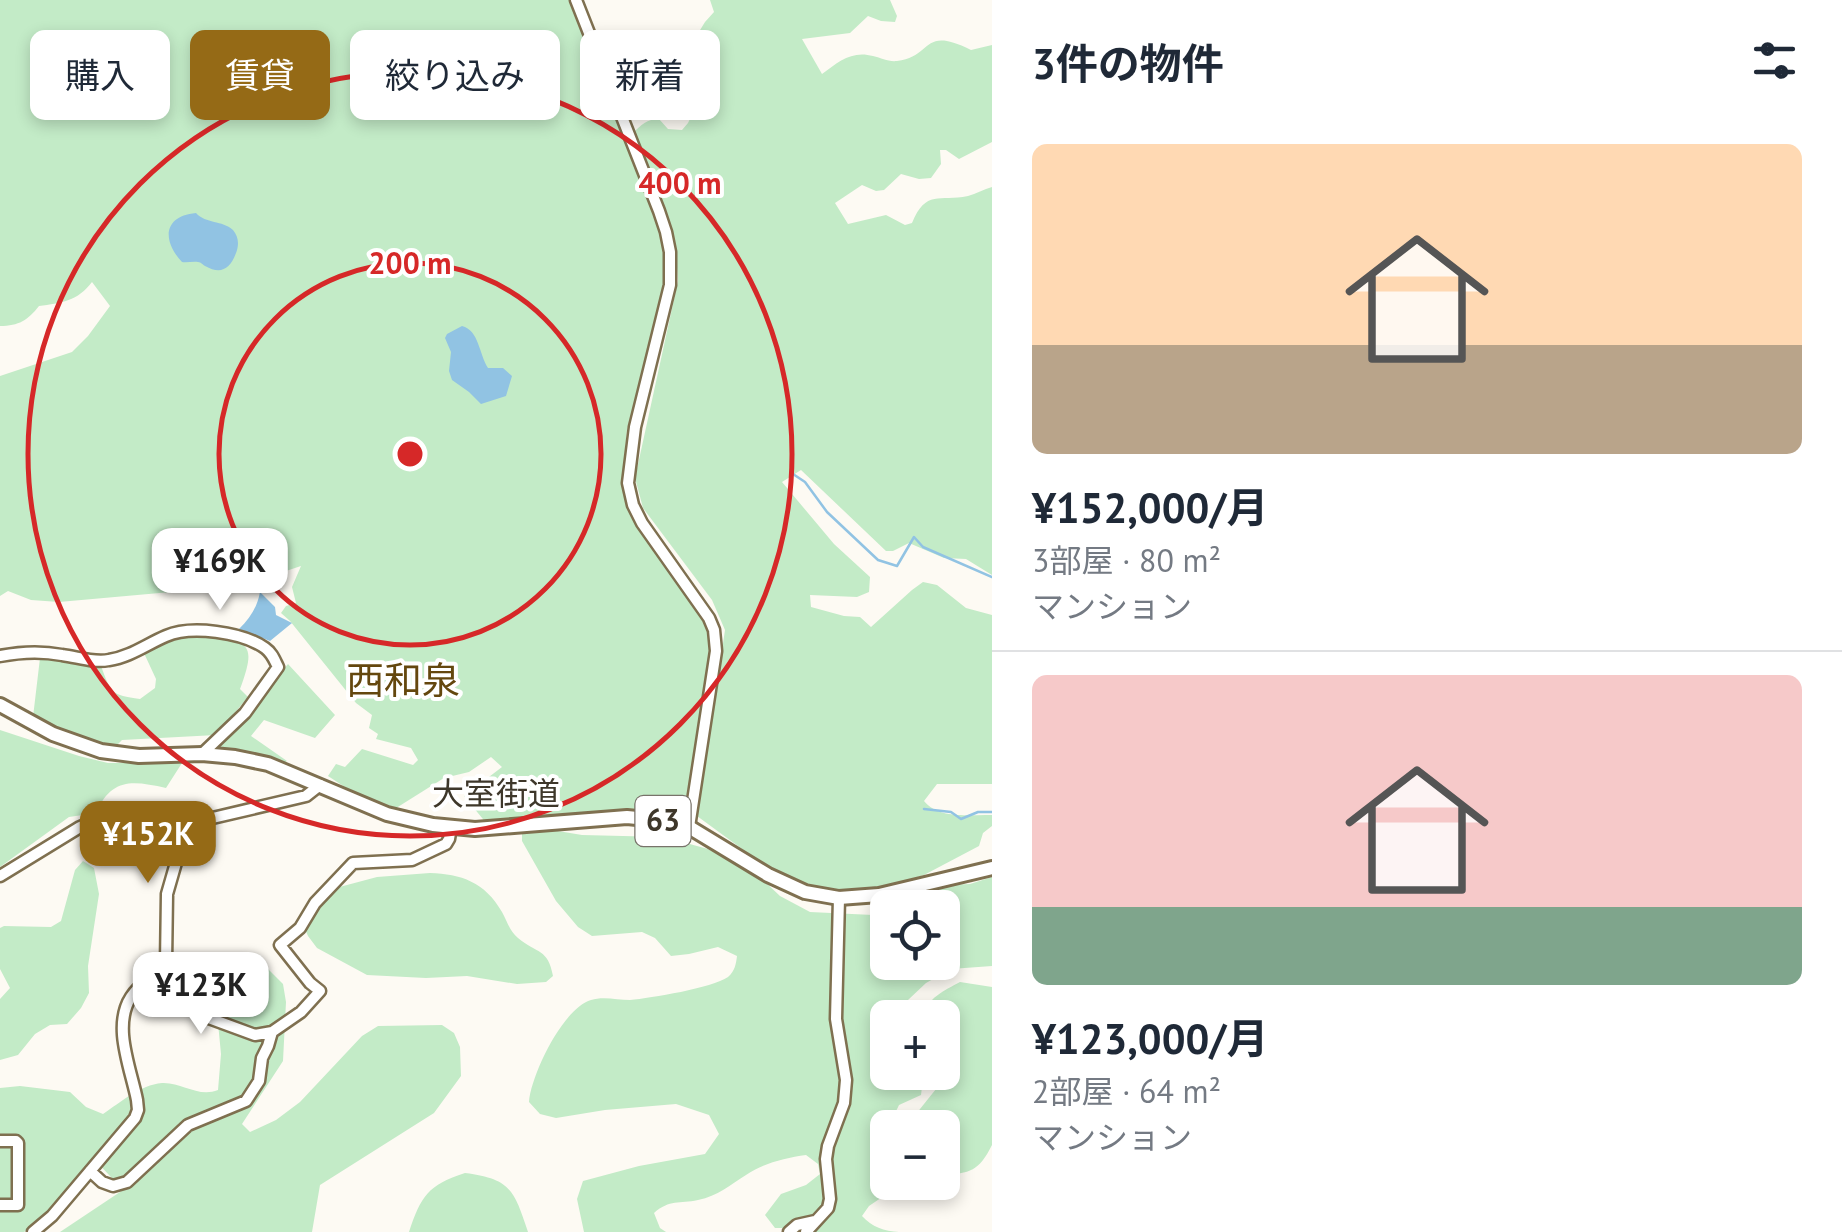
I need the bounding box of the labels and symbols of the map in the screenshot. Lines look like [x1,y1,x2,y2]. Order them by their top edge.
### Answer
text: 400 m [639,163,721,202]
text: 200 m [369,243,451,282]
centre of rings [392,436,428,472]
pin: ¥169K [150,528,290,613]
district label: 西和泉 [346,655,460,704]
street label: 大室街道 [432,772,560,814]
road number: 63 [636,796,690,846]
pin: ¥152K [78,801,218,886]
pin: ¥123K [131,952,271,1037]

